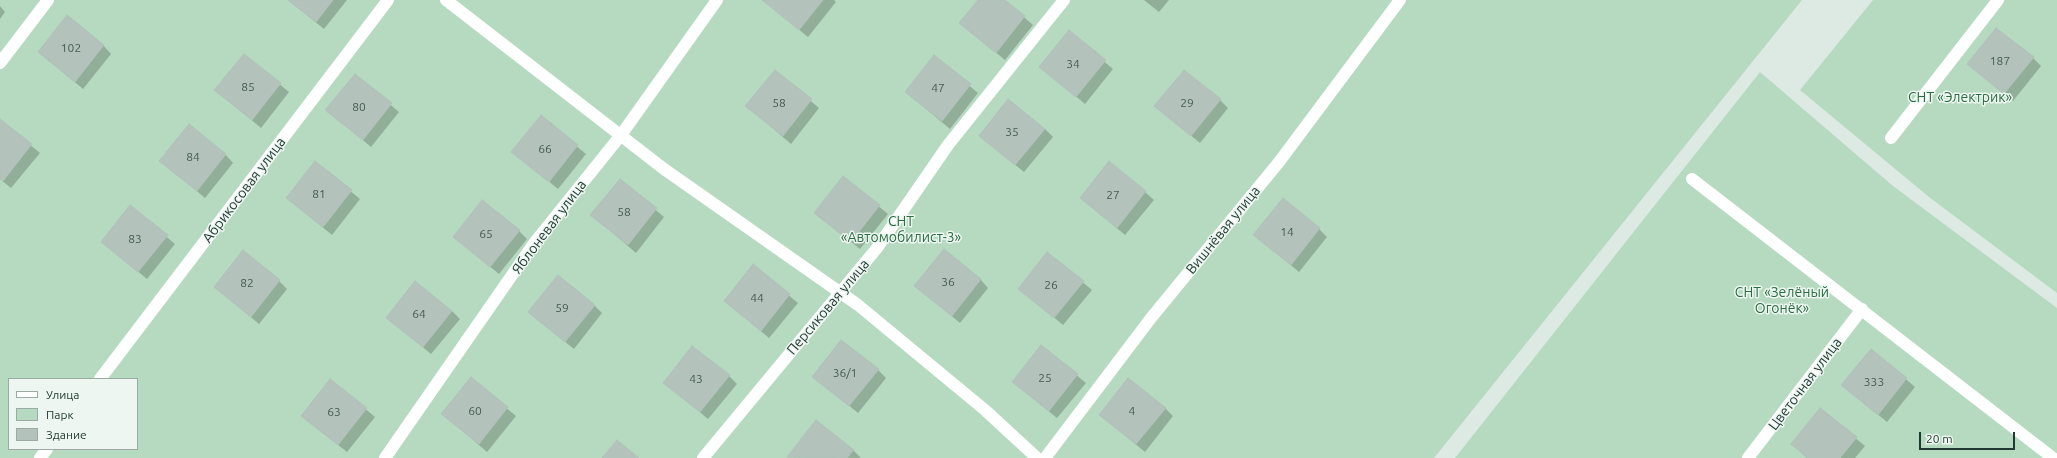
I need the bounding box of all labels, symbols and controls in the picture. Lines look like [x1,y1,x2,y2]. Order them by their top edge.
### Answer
house number: 102 [61,41,81,55]
house number: 187 [1990,54,2010,68]
house number: 34 [1066,57,1080,71]
house number: 85 [241,80,255,94]
house number: 47 [931,81,945,95]
park label: СНТ «Электрик» [1908,89,2012,105]
house number: 58 [772,96,786,110]
house number: 29 [1180,96,1194,110]
house number: 80 [352,100,366,114]
house number: 35 [1005,125,1019,139]
street label: Абрикосовая улица [199,134,289,246]
house number: 66 [538,142,552,156]
house number: 84 [186,150,200,164]
street label: Яблоневая улица [508,177,590,277]
street label: Вишнёвая улица [1182,183,1264,277]
house number: 81 [312,187,326,201]
house number: 27 [1106,188,1120,202]
house number: 58 [617,205,631,219]
park label: СНТ «Автомобилист-3» [841,213,961,246]
house number: 14 [1280,225,1294,239]
house number: 65 [479,227,493,241]
house number: 83 [128,232,142,246]
street label: Персиковая улица [783,256,873,358]
house number: 36 [941,275,955,289]
house number: 82 [240,276,254,290]
house number: 26 [1044,278,1058,292]
park label: СНТ «Зелёный Огонёк» [1735,284,1829,316]
house number: 44 [750,291,764,305]
house number: 59 [555,301,569,315]
house number: 64 [412,307,426,321]
street label: Цветочная улица [1765,334,1845,434]
house number: 36/1 [833,366,857,380]
house number: 25 [1038,371,1052,385]
house number: 43 [689,372,703,386]
house number: 333 [1864,375,1884,389]
legend [8,378,138,450]
text: Улица [46,388,79,401]
house number: 60 [468,404,482,418]
house number: 4 [1129,404,1135,418]
house number: 63 [327,405,341,419]
text: Парк [46,408,74,421]
scale bar [1921,424,2017,450]
text: Здание [46,428,87,441]
text: 20 m [1926,432,1953,445]

